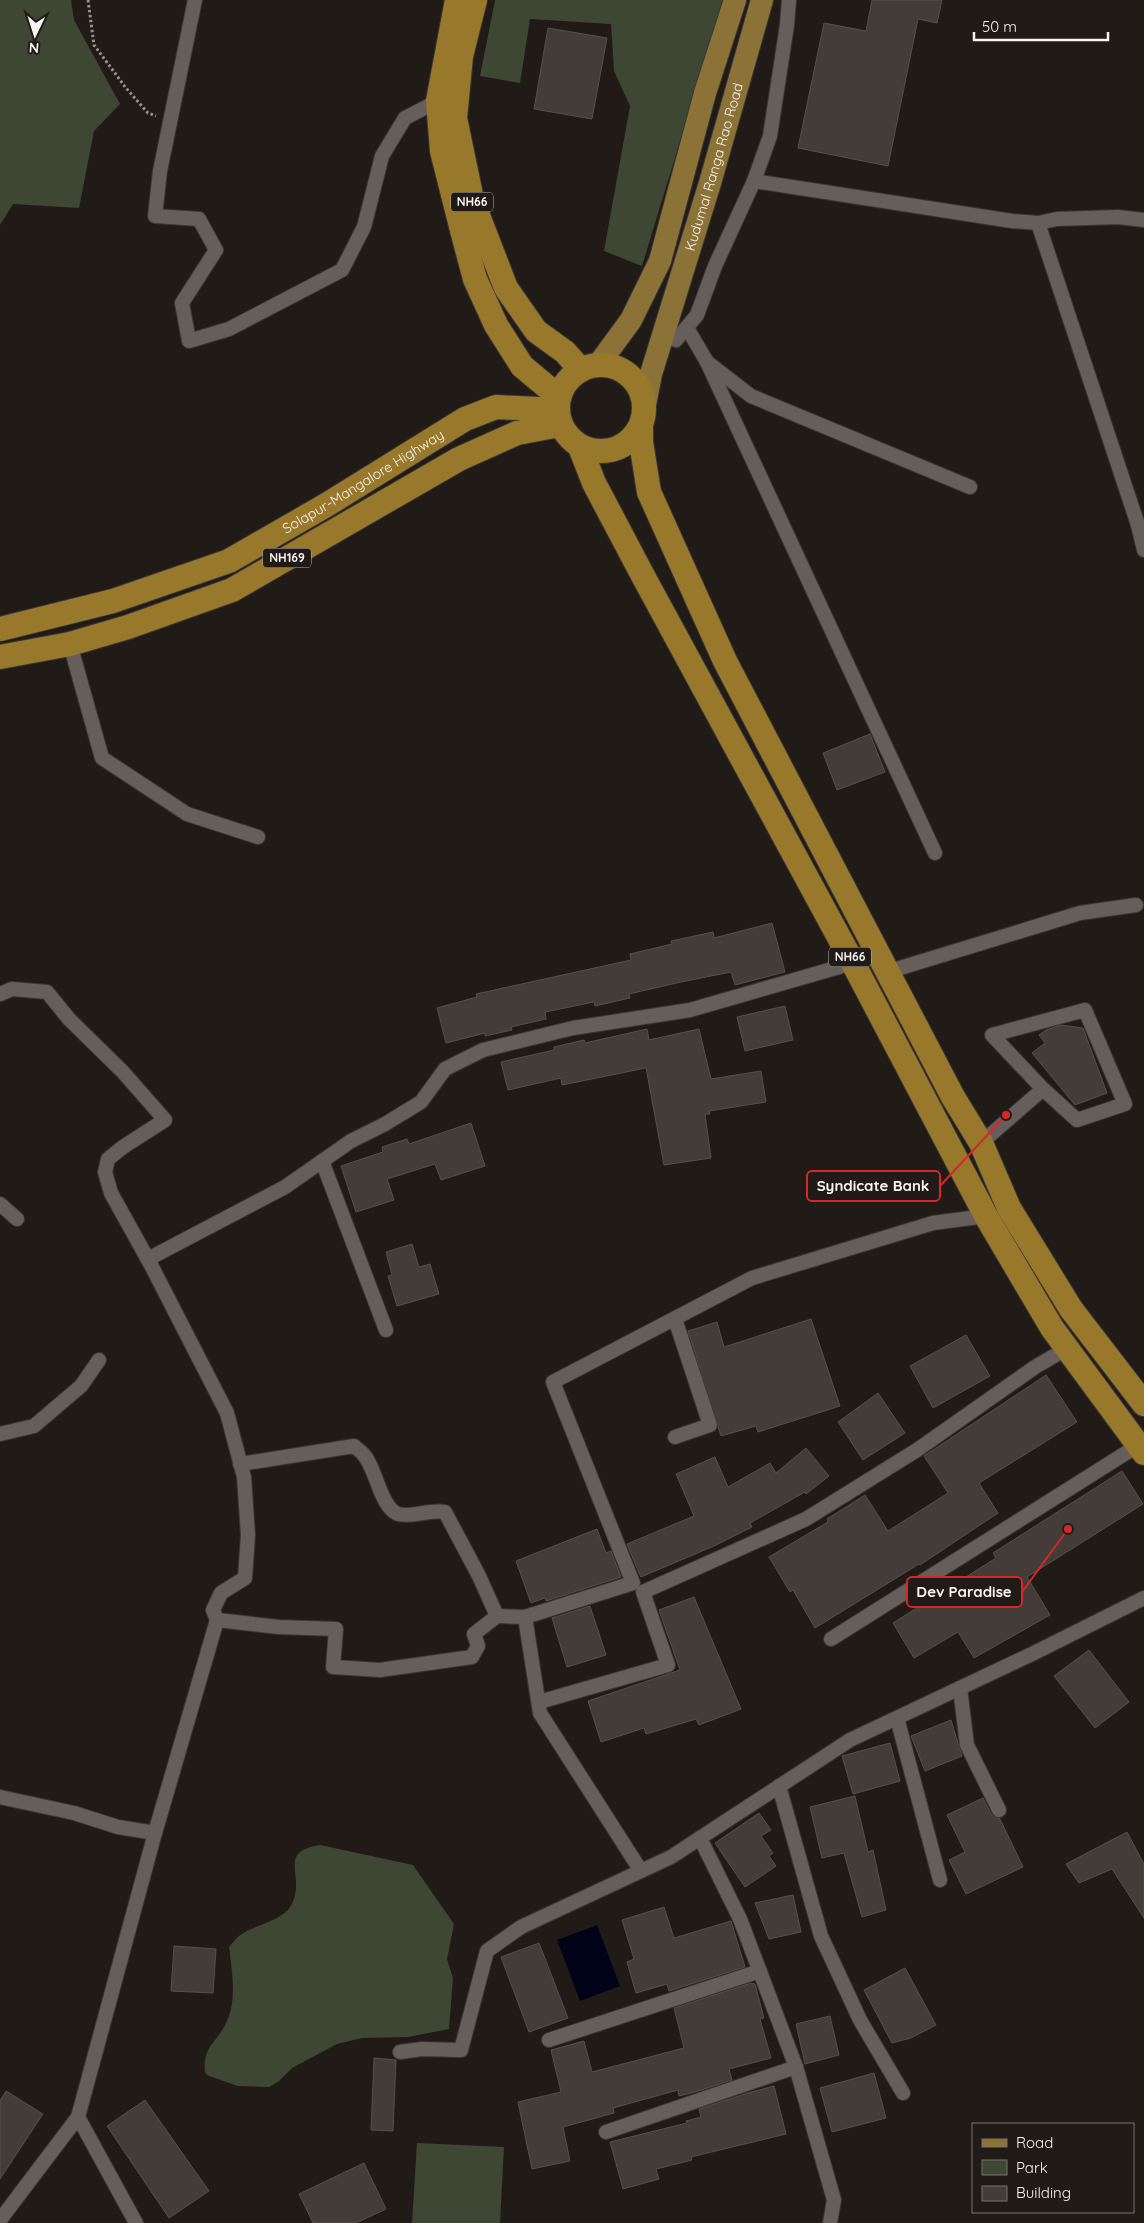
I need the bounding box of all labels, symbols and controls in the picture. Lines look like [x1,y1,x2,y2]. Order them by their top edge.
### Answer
north arrow [10,10,60,60]
scale bar [974,10,1108,42]
text: 50 m [982,17,1017,36]
text: N [28,39,40,57]
street label: Kudumal Ranga Rao Road [681,81,747,253]
road number: NH66 [451,192,493,212]
street label: Solapur-Mangalore Highway [279,425,447,537]
road number: NH169 [263,548,311,568]
road number: NH66 [829,948,871,966]
callout: Syndicate Bank [807,1171,940,1201]
text: Syndicate Bank [817,1176,929,1195]
callout: Dev Paradise [907,1577,1022,1607]
text: Dev Paradise [916,1582,1012,1601]
legend [972,2123,1134,2213]
text: Road [1016,2133,1053,2152]
text: Park [1016,2158,1048,2177]
text: Building [1016,2183,1071,2202]

